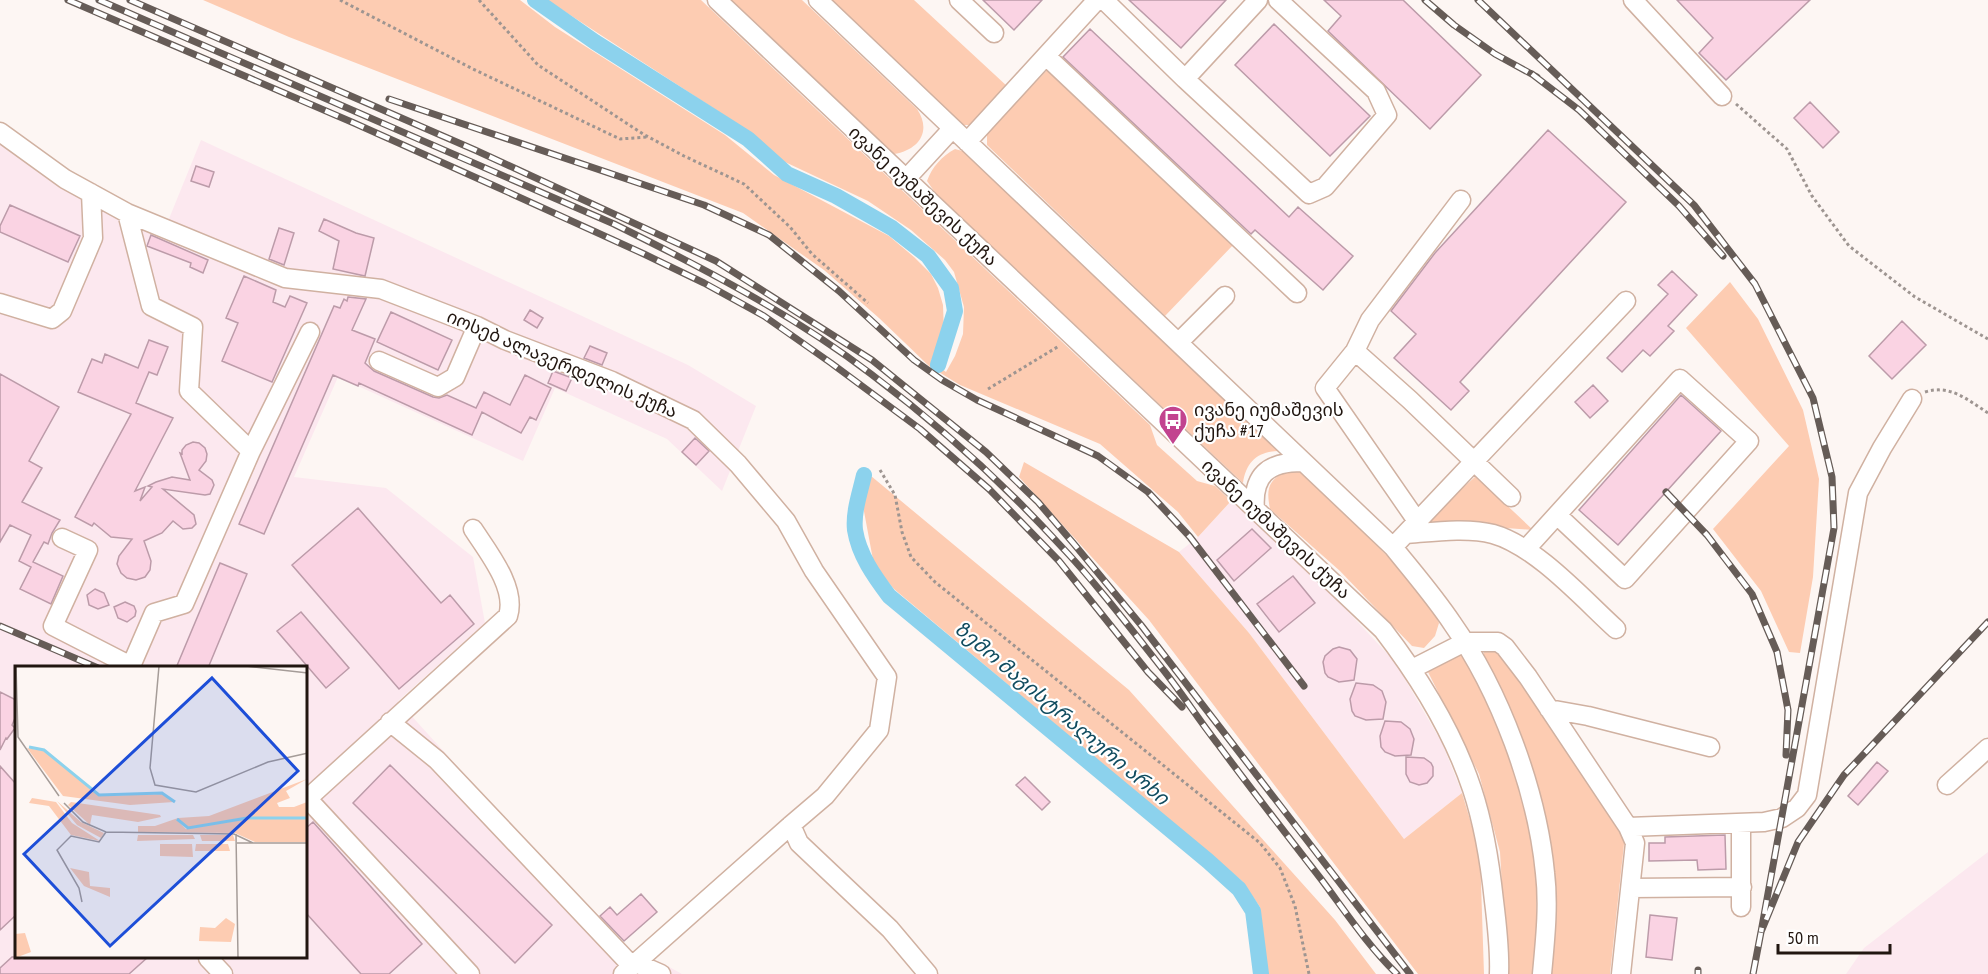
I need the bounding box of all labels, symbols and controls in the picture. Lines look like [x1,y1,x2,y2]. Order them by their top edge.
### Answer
street label: ივანე იუმაშევის ქუჩა [844,121,1003,271]
street label: იოსებ ალავერდელის ქუჩა [444,304,681,423]
place label: ივანე იუმაშევის ქუჩა #17 [1194,398,1344,442]
bus stop icon: ივანე იუმაშევის ქუჩა #17 [1157,404,1189,446]
street label: ივანე იუმაშევის ქუჩა [1197,454,1356,604]
water label: ზემო მაგისტრალური არხი [949,615,1176,812]
inset map [15,666,308,959]
scale bar [1778,917,1890,955]
text: 50 m [1787,926,1819,949]

